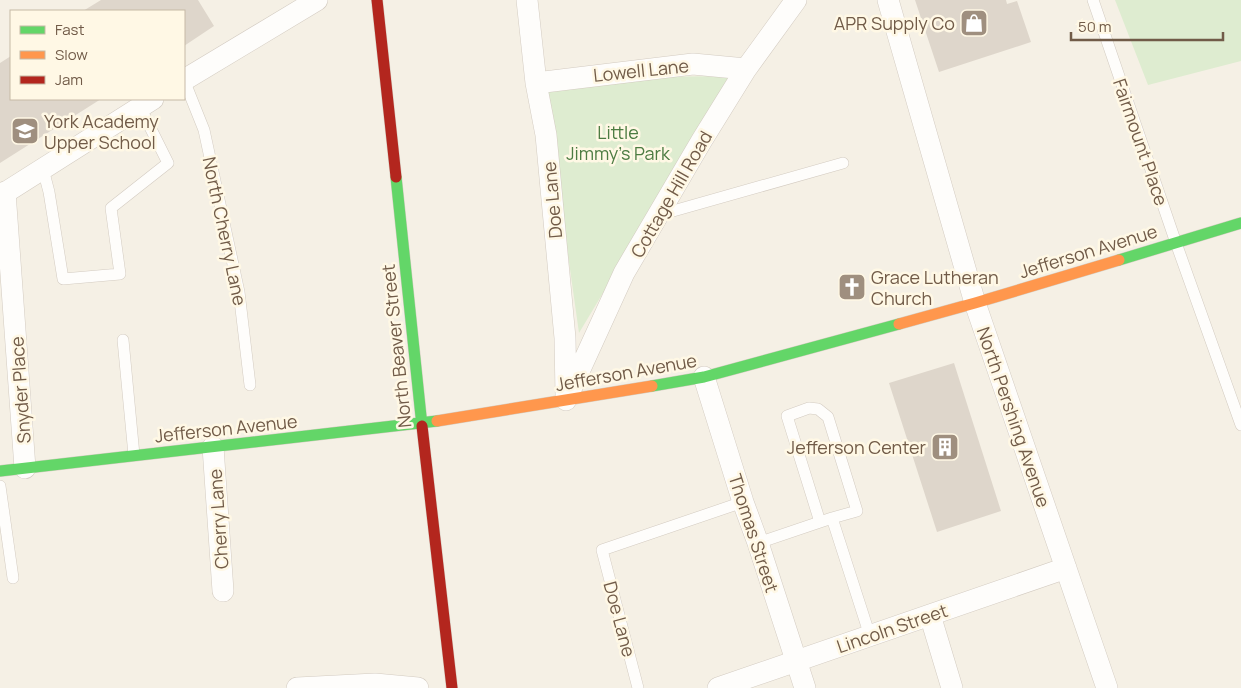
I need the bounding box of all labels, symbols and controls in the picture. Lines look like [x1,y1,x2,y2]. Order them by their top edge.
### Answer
shop icon: APR Supply Co [959,8,989,38]
legend [10,10,185,100]
scale bar [1071,10,1224,42]
place label: APR Supply Co [834,11,955,35]
text: 50 m [1078,16,1112,37]
text: Fast [55,19,84,40]
text: Slow [55,44,88,65]
street label: Lowell Lane [592,53,690,87]
text: Jam [55,69,83,90]
street label: Fairmount Place [1108,75,1174,209]
place label: York Academy Upper School [44,109,159,154]
school or university icon: York Academy Upper School [10,116,40,146]
park label: Little Jimmy's Park [566,120,671,165]
street label: Cottage Hill Road [625,126,717,262]
street label: North Cherry Lane [198,154,252,308]
street label: Doe Lane [537,160,567,240]
street label: Jefferson Avenue [1016,219,1160,283]
street label: North Beaver Street [375,263,417,429]
place label: Grace Lutheran Church [871,265,999,310]
church icon: Grace Lutheran Church [837,272,867,302]
street label: North Pershing Avenue [972,324,1056,510]
street label: Snyder Place [4,336,36,444]
street label: Jefferson Avenue [553,348,699,396]
street label: Jefferson Avenue [154,409,298,447]
building icon: Jefferson Center [930,432,960,462]
place label: Jefferson Center [787,435,927,459]
street label: Cherry Lane [203,468,233,570]
street label: Thomas Street [724,471,784,595]
street label: Doe Lane [598,579,642,659]
street label: Lincoln Street [833,598,951,658]

